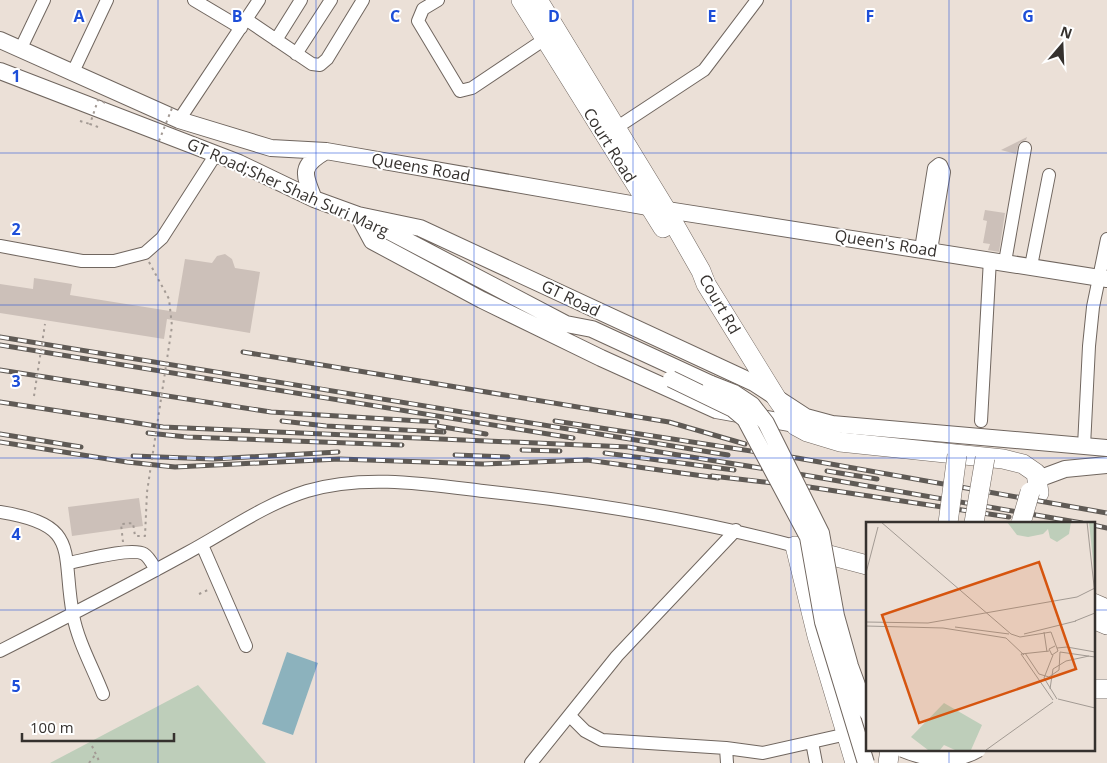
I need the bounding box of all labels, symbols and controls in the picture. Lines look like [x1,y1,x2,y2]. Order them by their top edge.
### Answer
text: A [73,5,85,27]
text: B [232,5,242,27]
text: C [390,5,400,27]
text: D [548,5,560,27]
text: E [708,5,717,27]
text: F [866,5,874,27]
text: G [1022,5,1034,27]
north arrow [1037,20,1087,70]
text: N [1058,21,1075,43]
text: 1 [11,65,21,87]
street label: Court Road [578,104,642,186]
street label: GT Road;Sher Shah Suri Marg [184,133,393,242]
street label: Queens Road [370,147,472,187]
text: 2 [11,218,21,240]
street label: Queen's Road [833,224,939,262]
street label: Court Rd [694,270,746,338]
street label: GT Road [538,274,604,322]
text: 3 [11,370,21,392]
inset map [866,522,1094,750]
text: 4 [11,523,21,545]
text: 5 [11,675,21,697]
scale bar [22,710,175,742]
text: 100 m [30,717,74,737]

